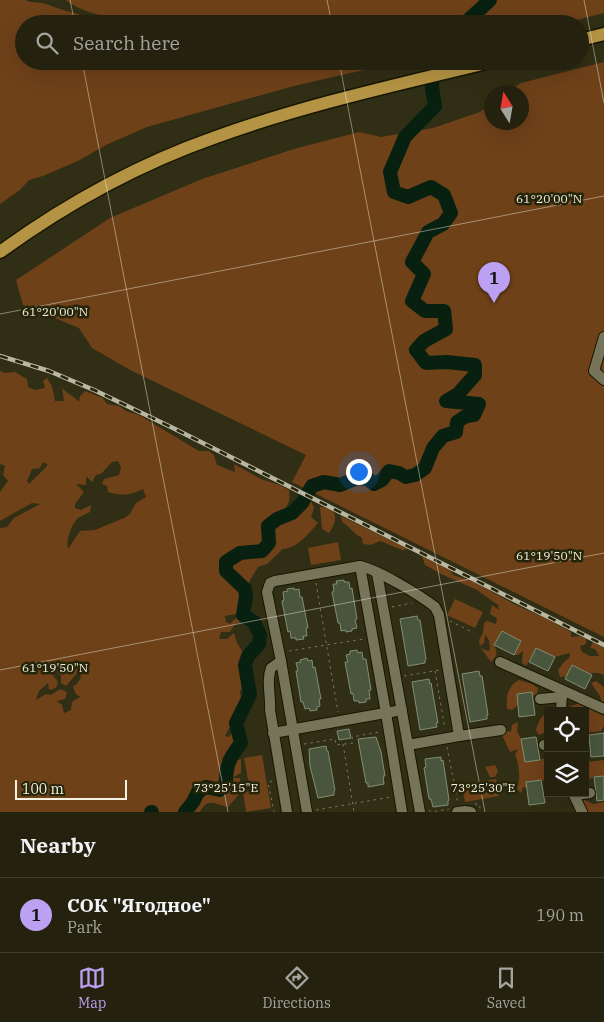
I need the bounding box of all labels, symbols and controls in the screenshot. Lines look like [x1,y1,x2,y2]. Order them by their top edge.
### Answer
search box [15,15,589,70]
icon: search [33,29,61,57]
text: Search here [73,31,180,55]
north arrow [484,85,529,130]
text: 61°20'00"N [516,191,582,206]
pin: 1 [478,262,510,303]
text: 61°20'00"N [22,304,88,319]
your location [346,459,372,485]
text: 61°19'50"N [516,548,582,563]
text: 61°19'50"N [22,660,88,675]
map controls [544,707,589,797]
button: locate [544,707,589,752]
button: layers [544,752,589,797]
scale bar [15,777,128,800]
text: 100 m [22,780,64,798]
text: 73°25'15"E [194,780,258,795]
text: 73°25'30"E [451,780,515,795]
text: Nearby [20,831,96,859]
text: СОК "Ягодное" [67,893,211,917]
text: 1 [31,905,41,925]
text: 190 m [536,905,584,925]
text: Park [67,917,102,937]
tab: Map [78,964,106,1012]
tab: Directions [262,964,331,1012]
tab: Saved [487,964,526,1012]

